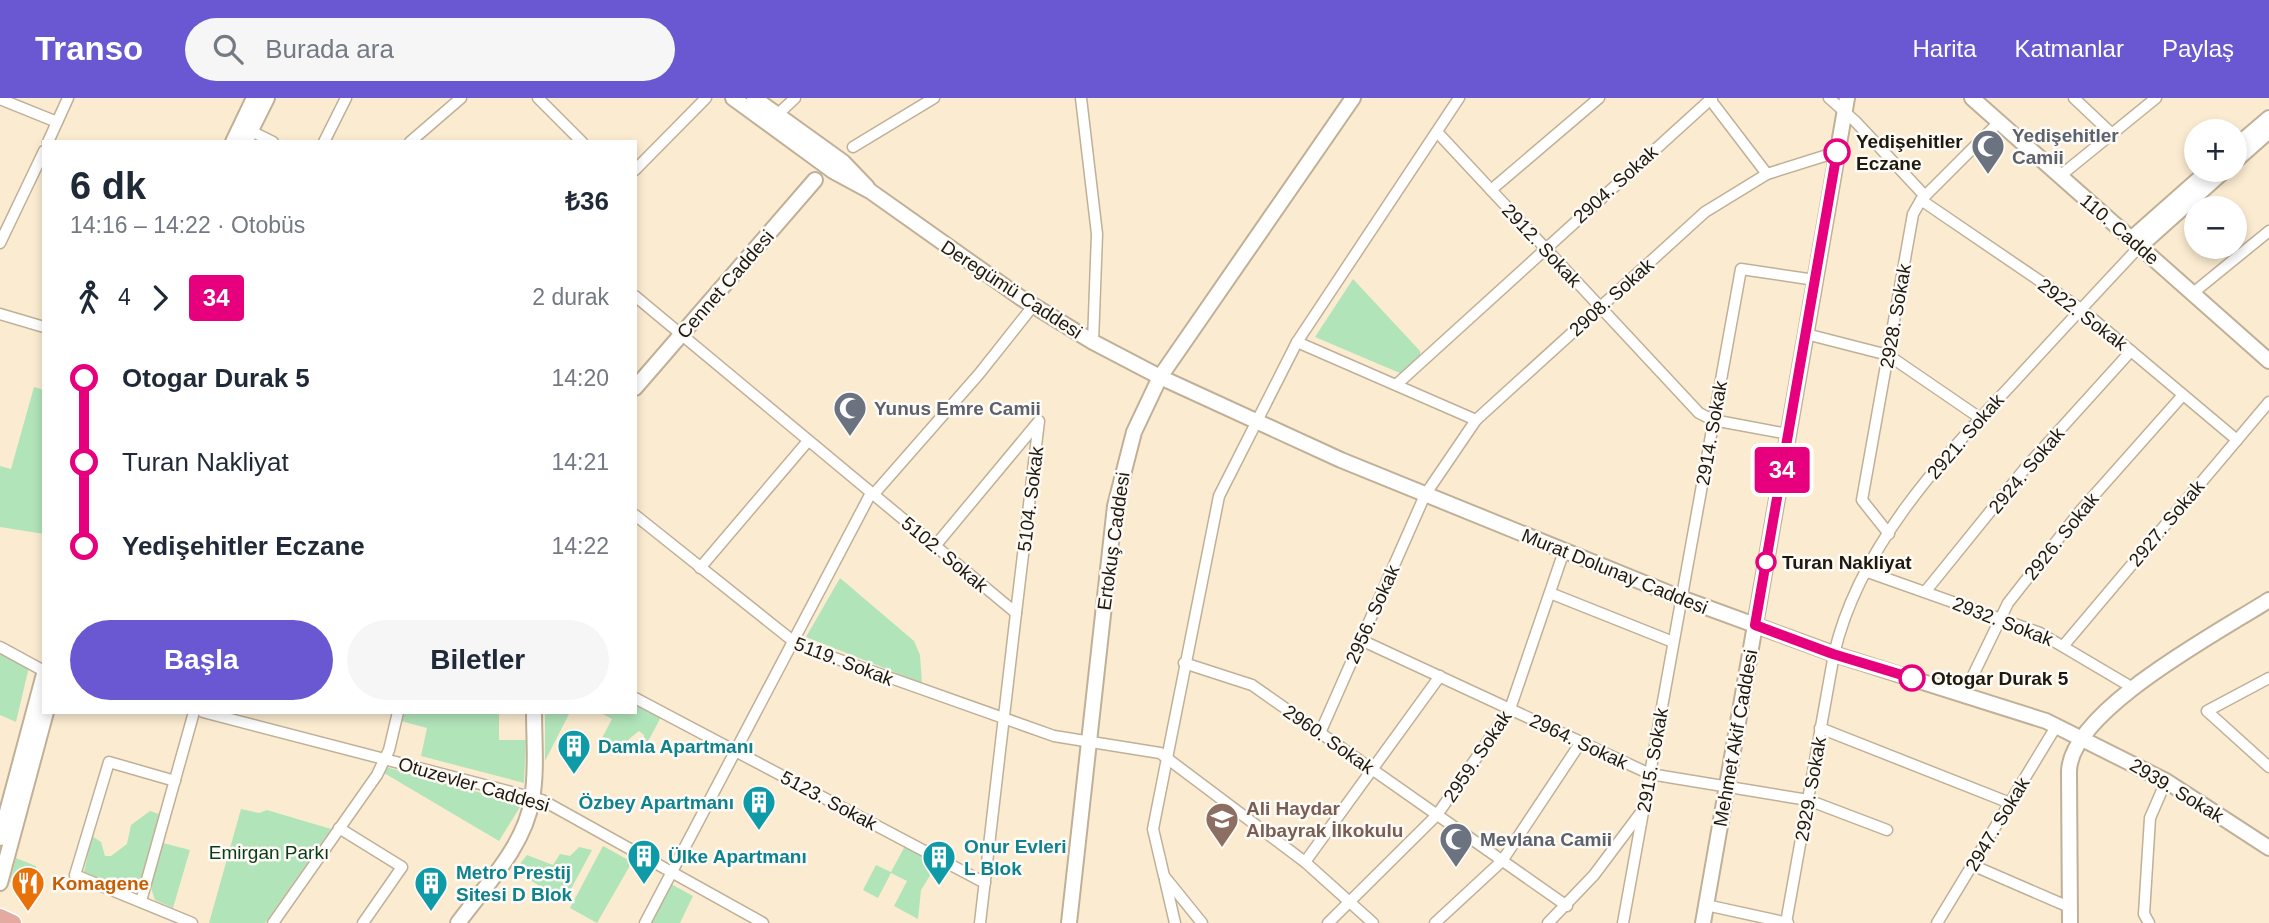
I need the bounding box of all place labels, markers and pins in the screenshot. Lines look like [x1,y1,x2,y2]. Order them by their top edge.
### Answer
place label: Yedişehitler Camii [2012,125,2119,168]
mosque icon: Yedişehitler Camii [1969,127,2007,176]
place label: Yedişehitler Eczane [1856,131,1963,174]
marker: Yedişehitler Eczane [1824,139,1850,165]
mosque icon: Yunus Emre Camii [831,389,869,438]
place label: Yunus Emre Camii [874,398,1041,419]
marker: Turan Nakliyat [1756,552,1776,572]
place label: Turan Nakliyat [1782,552,1912,573]
marker: Otogar Durak 5 [1899,665,1925,691]
place label: Otogar Durak 5 [1931,668,2069,689]
building icon: Damla Apartmanı [555,727,593,776]
place label: Damla Apartmanı [598,736,754,757]
building icon: Özbey Apartmanı [740,783,778,832]
place label: Özbey Apartmanı [578,792,734,813]
place label: Ali Haydar Albayrak İlkokulu [1246,798,1403,841]
school or university icon: Ali Haydar Albayrak İlkokulu [1203,800,1241,849]
mosque icon: Mevlana Camii [1437,820,1475,869]
place label: Mevlana Camii [1480,829,1612,850]
place label: Onur Evleri L Blok [964,836,1066,879]
building icon: Ülke Apartmanı [625,837,663,886]
building icon: Onur Evleri L Blok [920,838,958,887]
place label: Ülke Apartmanı [668,846,807,867]
place label: Metro Prestij Sitesi D Blok [456,862,573,905]
restaurant icon: Komagene [9,864,47,913]
building icon: Metro Prestij Sitesi D Blok [412,864,450,913]
place label: Komagene [52,873,149,894]

